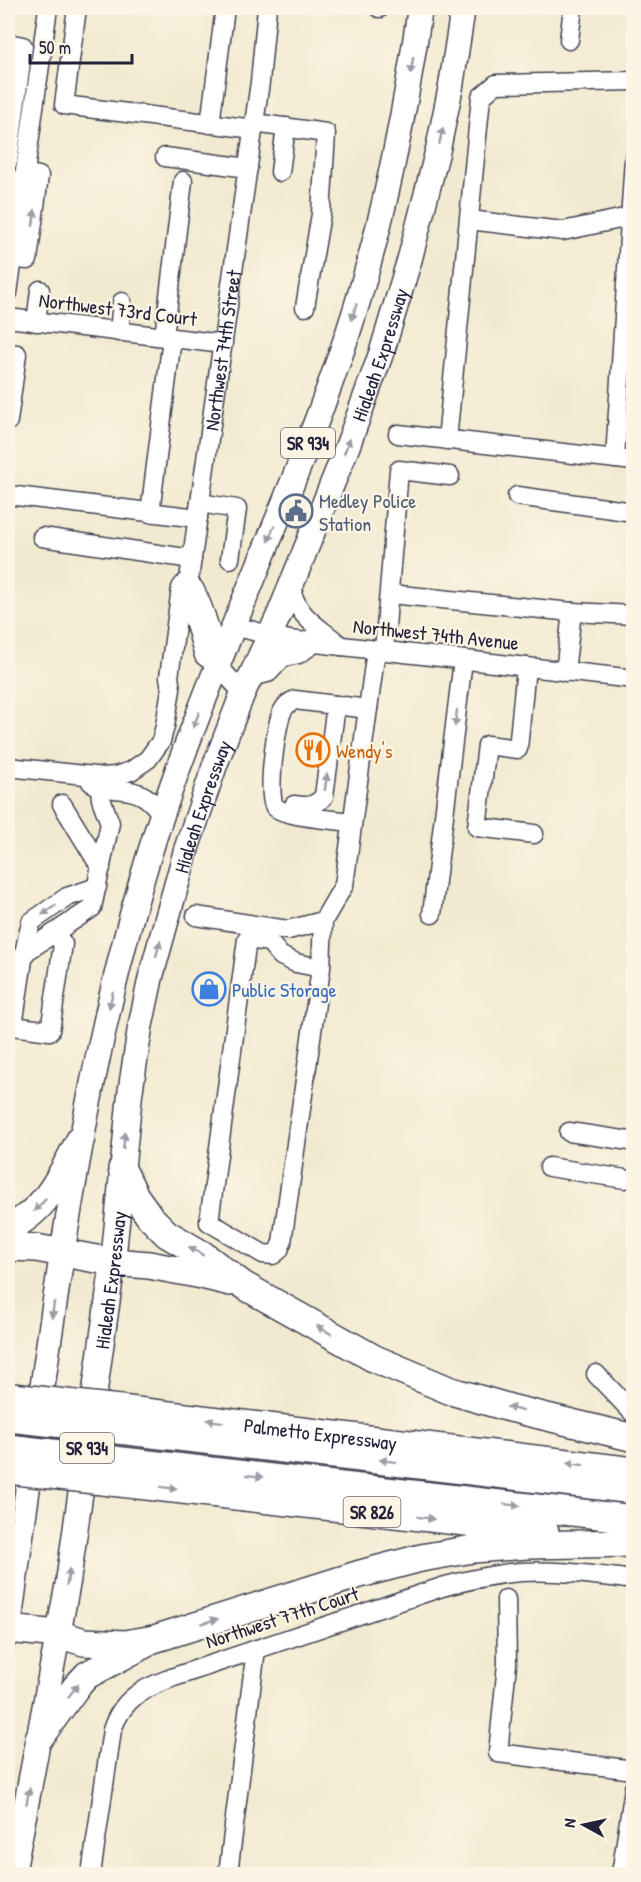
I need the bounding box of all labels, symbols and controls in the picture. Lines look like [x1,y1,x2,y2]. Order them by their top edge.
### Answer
scale bar [30,27,132,65]
text: 50 m [39,35,71,60]
one-way arrow [407,56,416,75]
one-way arrow [436,126,446,145]
one-way arrow [29,209,38,228]
street label: Northwest 74th Street [197,267,247,432]
street label: Hialeah Expressway [344,285,414,425]
street label: Northwest 73rd Court [38,286,199,332]
one-way arrow [349,303,359,321]
road number: SR 934 [281,428,335,458]
one-way arrow [343,437,352,455]
place label: Medley Police Station [319,487,416,537]
public building icon: Medley Police Station [278,493,314,529]
one-way arrow [266,525,275,543]
street label: Northwest 74th Avenue [352,612,520,656]
one-way arrow [451,708,461,727]
one-way arrow [191,711,200,729]
restaurant icon: Wendy's [295,732,331,768]
street label: Hialeah Expressway [167,736,237,876]
place label: Wendy's [336,737,393,764]
one-way arrow [321,773,330,792]
one-way arrow [41,904,57,915]
one-way arrow [154,940,163,958]
shop icon: Public Storage [191,971,227,1007]
place label: Public Storage [232,976,337,1003]
one-way arrow [105,990,115,1009]
one-way arrow [119,1131,129,1150]
one-way arrow [33,1198,47,1212]
street label: Hialeah Expressway [87,1210,132,1351]
one-way arrow [188,1245,204,1256]
one-way arrow [49,1301,58,1320]
one-way arrow [315,1325,332,1335]
one-way arrow [506,1404,524,1413]
street label: Palmetto Expressway [243,1411,399,1456]
one-way arrow [205,1416,224,1425]
road number: SR 934 [60,1433,114,1463]
one-way arrow [378,1457,397,1466]
one-way arrow [566,1459,585,1468]
one-way arrow [246,1471,265,1481]
one-way arrow [160,1484,179,1493]
road number: SR 826 [344,1497,400,1527]
one-way arrow [502,1500,521,1510]
one-way arrow [416,1513,435,1523]
one-way arrow [64,1567,73,1586]
street label: Northwest 77th Court [202,1579,363,1654]
one-way arrow [201,1616,219,1626]
one-way arrow [67,1683,80,1699]
one-way arrow [24,1787,33,1806]
north arrow [554,1795,614,1855]
text: N [558,1817,581,1829]

